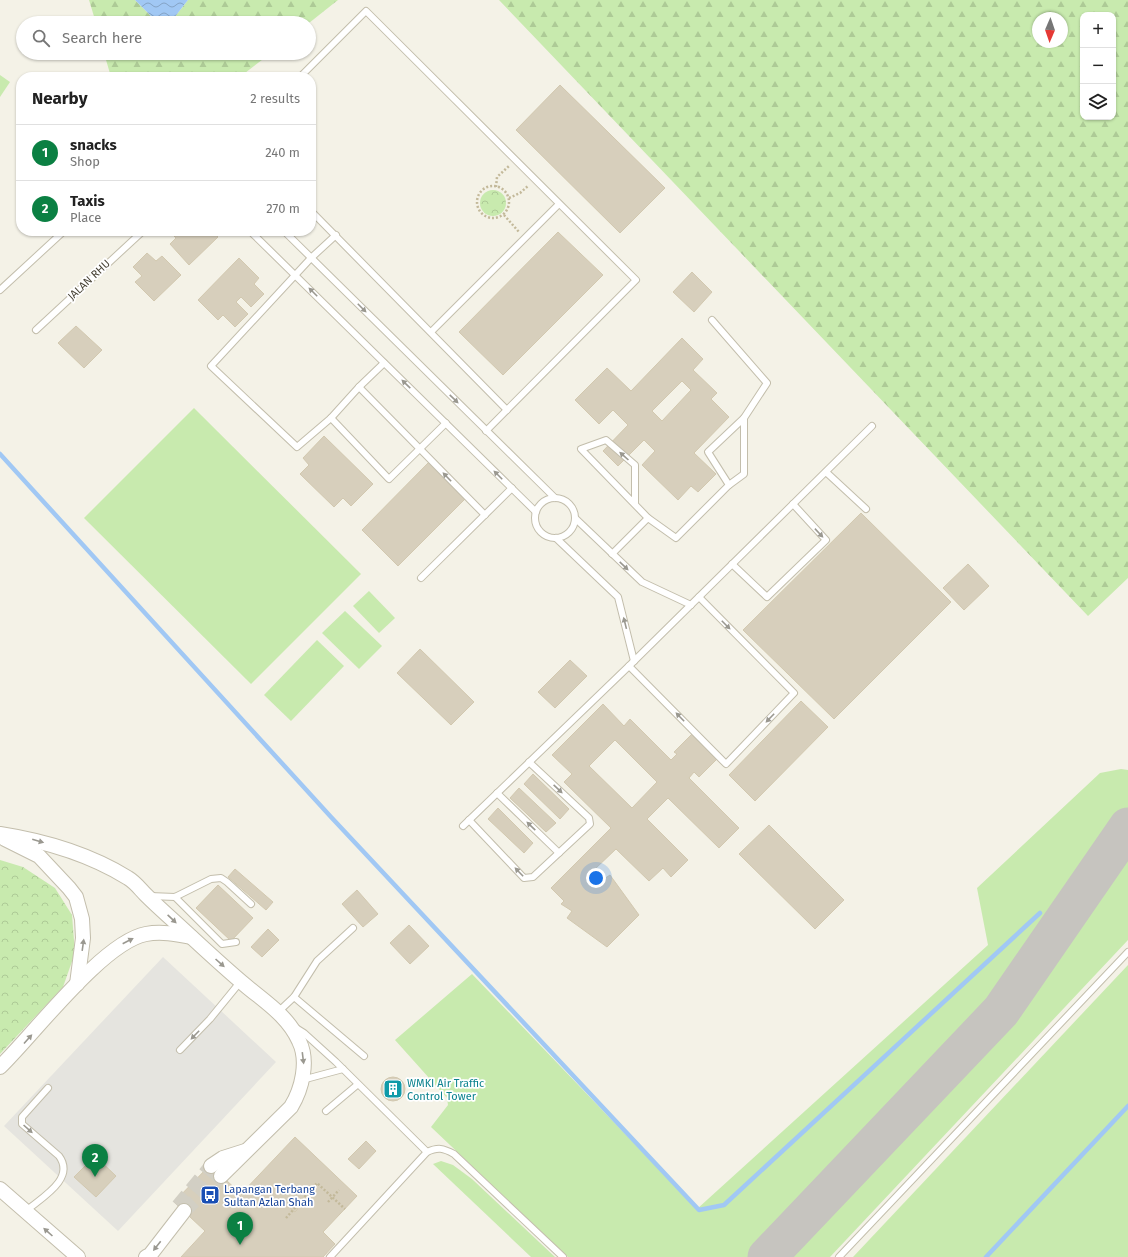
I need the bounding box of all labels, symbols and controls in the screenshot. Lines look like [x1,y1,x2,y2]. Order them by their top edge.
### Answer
north arrow [1032,12,1068,48]
map controls [1080,12,1116,120]
button: + [1080,12,1116,48]
search box [16,16,316,60]
icon: search [30,27,52,49]
text: Search here [62,29,142,47]
button: − [1080,48,1116,84]
button: layers [1080,84,1116,120]
text: Nearby [32,88,87,109]
text: 2 results [250,91,300,106]
text: snacks [70,136,117,154]
text: 1 [42,145,48,160]
text: 240 m [265,145,300,160]
text: Shop [70,154,100,169]
text: Taxis [70,192,105,210]
text: 2 [42,201,48,216]
text: 270 m [266,201,300,216]
text: Place [70,210,101,225]
street label: JALAN RHU [65,257,113,303]
one-way arrow [308,287,318,297]
one-way arrow [357,303,366,313]
one-way arrow [401,379,411,389]
one-way arrow [449,394,459,404]
one-way arrow [619,451,629,460]
one-way arrow [493,470,503,480]
one-way arrow [443,472,452,482]
one-way arrow [815,528,824,538]
one-way arrow [619,561,629,571]
one-way arrow [622,617,628,629]
one-way arrow [721,620,731,630]
one-way arrow [675,712,685,722]
one-way arrow [765,713,775,723]
one-way arrow [553,784,563,794]
one-way arrow [526,821,536,831]
one-way arrow [33,838,45,844]
one-way arrow [514,867,524,877]
your location [586,868,606,888]
one-way arrow [167,914,177,924]
one-way arrow [122,938,134,944]
one-way arrow [79,939,86,951]
one-way arrow [215,958,225,968]
one-way arrow [190,1030,200,1040]
one-way arrow [23,1034,32,1044]
one-way arrow [300,1052,306,1064]
place label: WMKI Air Traffic Control Tower [407,1077,484,1103]
building icon: WMKI Air Traffic Control Tower [382,1078,404,1100]
one-way arrow [23,1124,32,1133]
pin: 2 [82,1144,108,1177]
place label: Lapangan Terbang Sultan Azlan Shah [224,1183,315,1209]
bus stop icon: Lapangan Terbang Sultan Azlan Shah [199,1184,221,1206]
pin: 1 [227,1212,253,1245]
one-way arrow [44,1228,53,1237]
one-way arrow [153,1240,161,1251]

